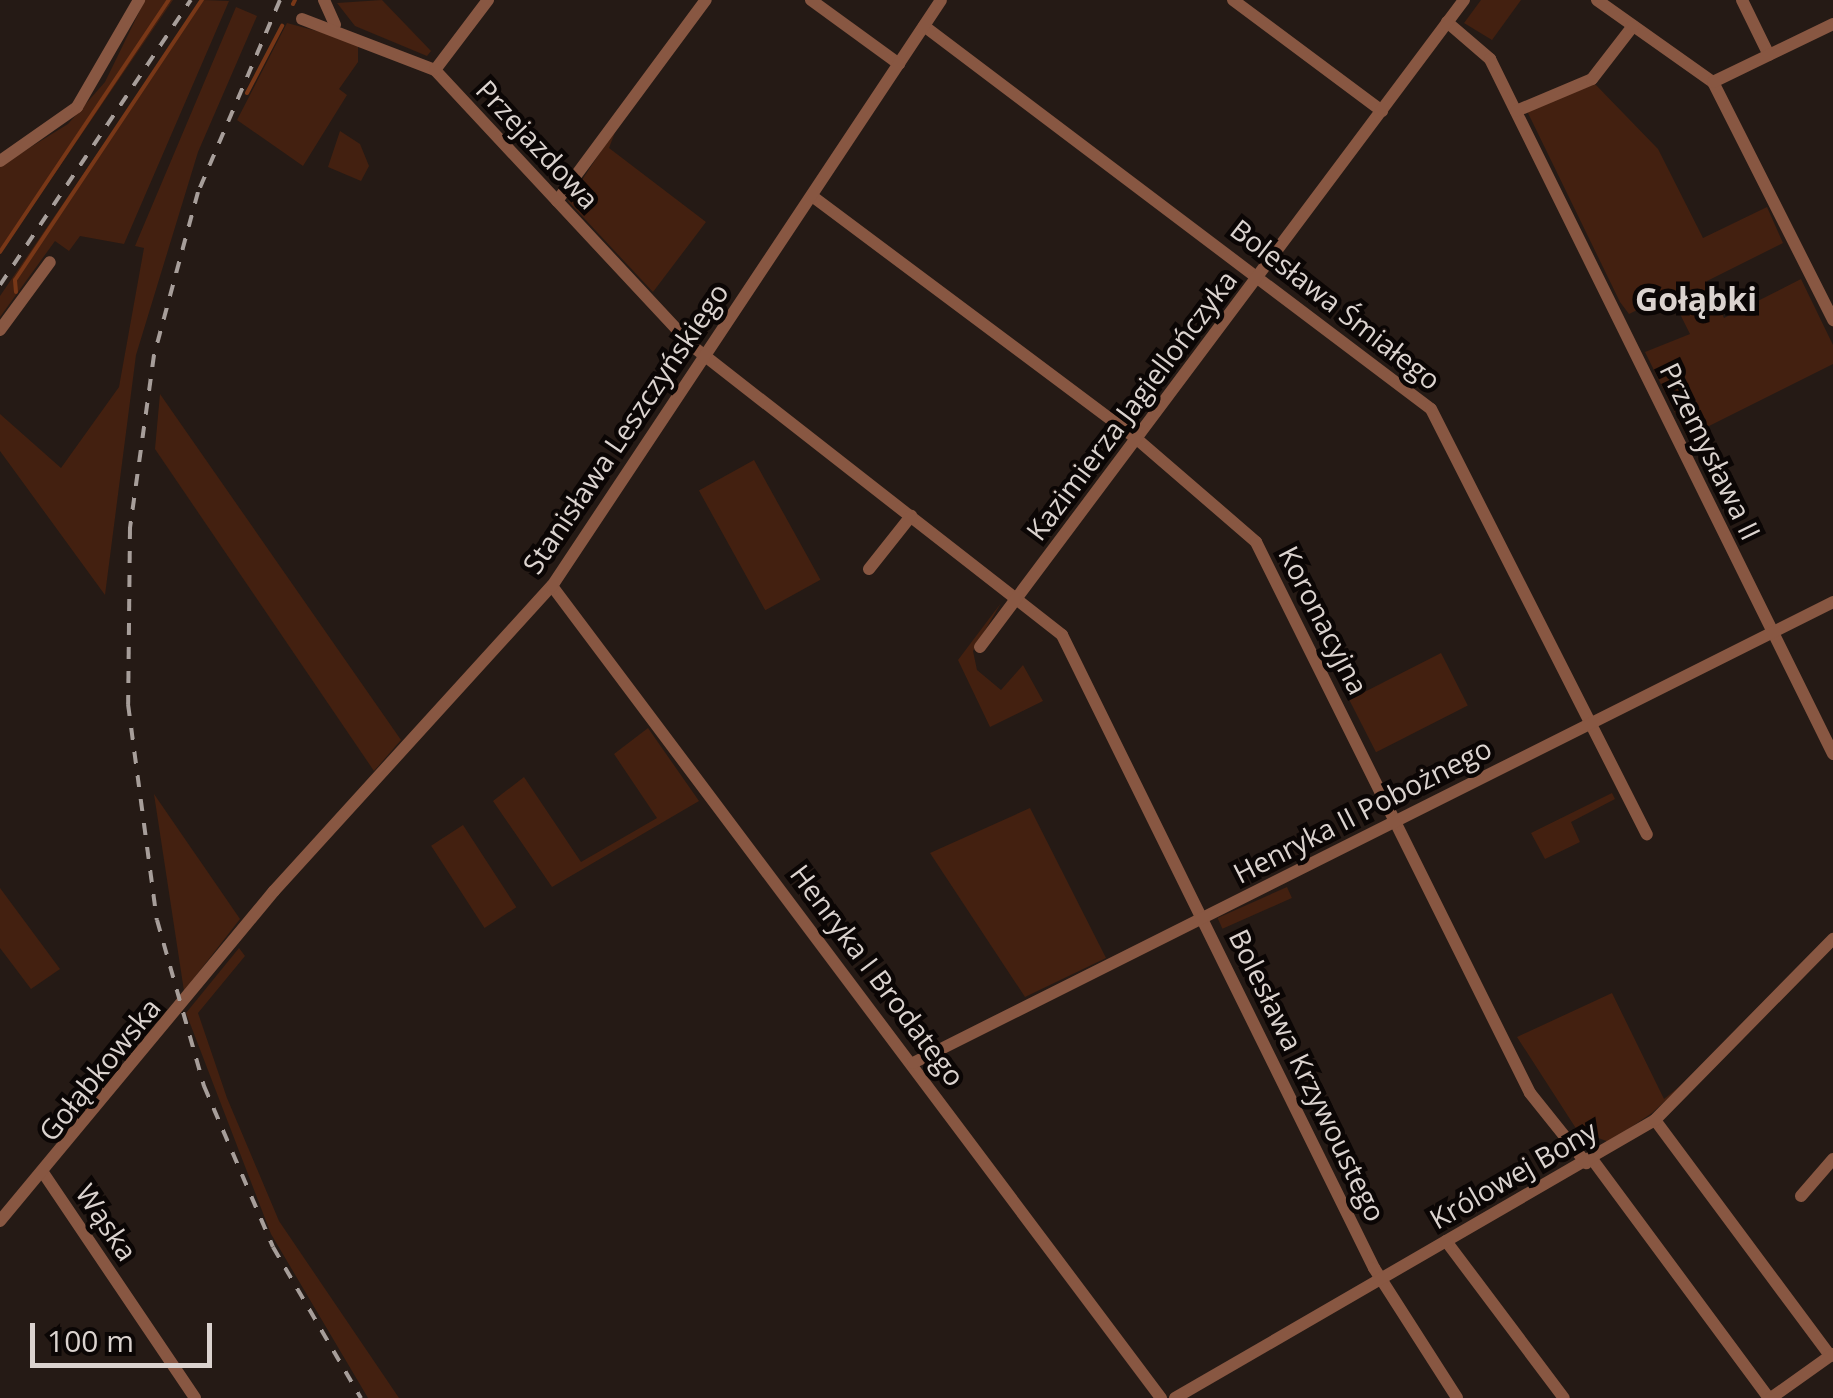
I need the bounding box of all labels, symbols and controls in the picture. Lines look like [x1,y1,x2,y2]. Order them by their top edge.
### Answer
street label: Przejazdowa [470,73,606,215]
street label: Bolesława Śmiałego [1224,212,1448,396]
street label: Kazimierza Jagiellończyka [1019,263,1243,547]
street label: Stanisława Leszczyńskiego [515,276,735,580]
district label: Gołąbki [1635,280,1757,318]
street label: Przemysława II [1654,357,1768,545]
street label: Koronacyjna [1272,540,1376,700]
street label: Henryka II Pobożnego [1227,730,1497,890]
street label: Henryka I Brodatego [784,858,972,1092]
street label: Bolesława Krzywoustego [1223,923,1393,1227]
street label: Gołąbkowska [31,991,167,1147]
street label: Królowej Bony [1424,1113,1602,1235]
street label: Wąska [69,1177,145,1267]
scale bar [35,1303,218,1365]
text: 100 m [47,1320,134,1361]

